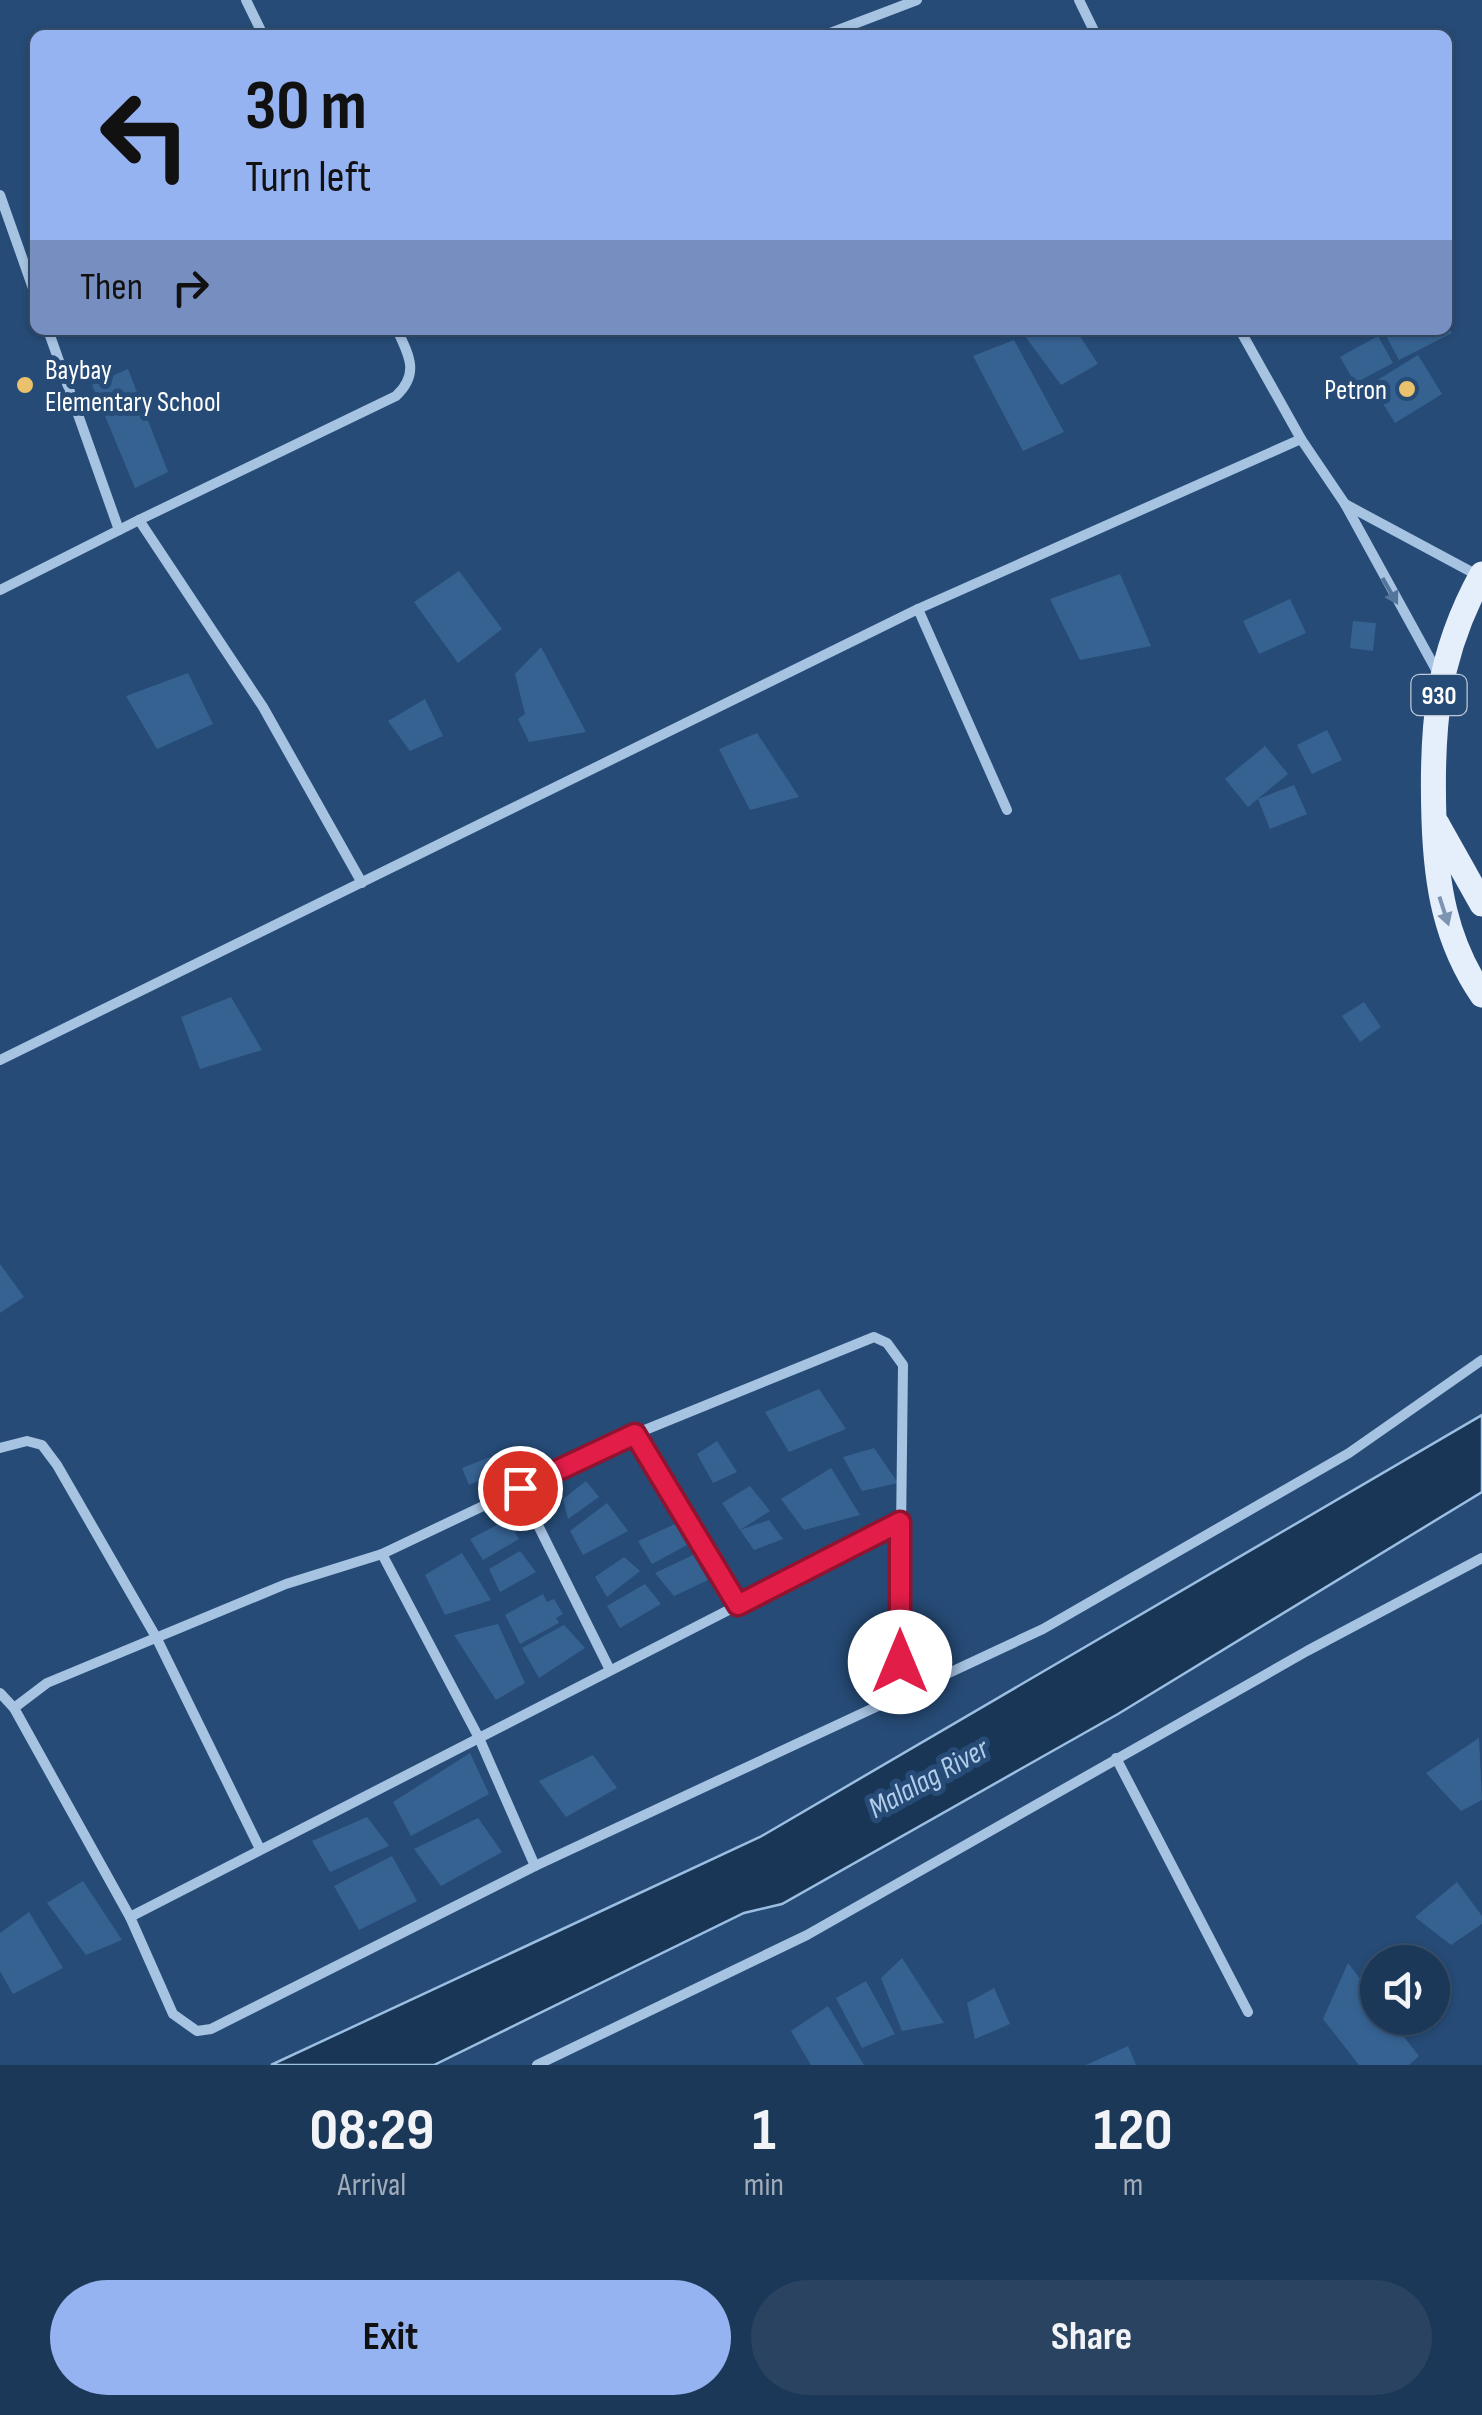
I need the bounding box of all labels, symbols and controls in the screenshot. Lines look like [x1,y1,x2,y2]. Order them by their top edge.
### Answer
text: 30 m [245,65,367,149]
icon: left [80,70,210,200]
text: Turn left [245,150,371,205]
icon: right [163,260,218,315]
text: Then [80,265,143,310]
place label: Baybay Elementary School [45,354,221,419]
marker: Baybay Elementary School [14,374,36,396]
place label: Petron [1324,374,1387,407]
marker: Petron [1396,378,1418,400]
one-way arrow [1381,576,1398,605]
road number: 930 [1412,675,1466,715]
one-way arrow [1438,896,1453,926]
pin [478,1446,563,1531]
icon: arrive [493,1461,548,1516]
position arrow [848,1610,952,1714]
water label: Malalag River [862,1730,996,1827]
map controls [1360,1945,1450,2035]
button: sound [1360,1945,1450,2035]
text: 08:29 [309,2095,434,2167]
text: 1 [752,2095,776,2167]
text: 120 [1094,2095,1173,2167]
text: Arrival [338,2166,406,2205]
text: min [744,2166,784,2205]
text: m [1123,2166,1143,2205]
button: Exit [50,2280,731,2395]
button: Share [751,2280,1432,2395]

